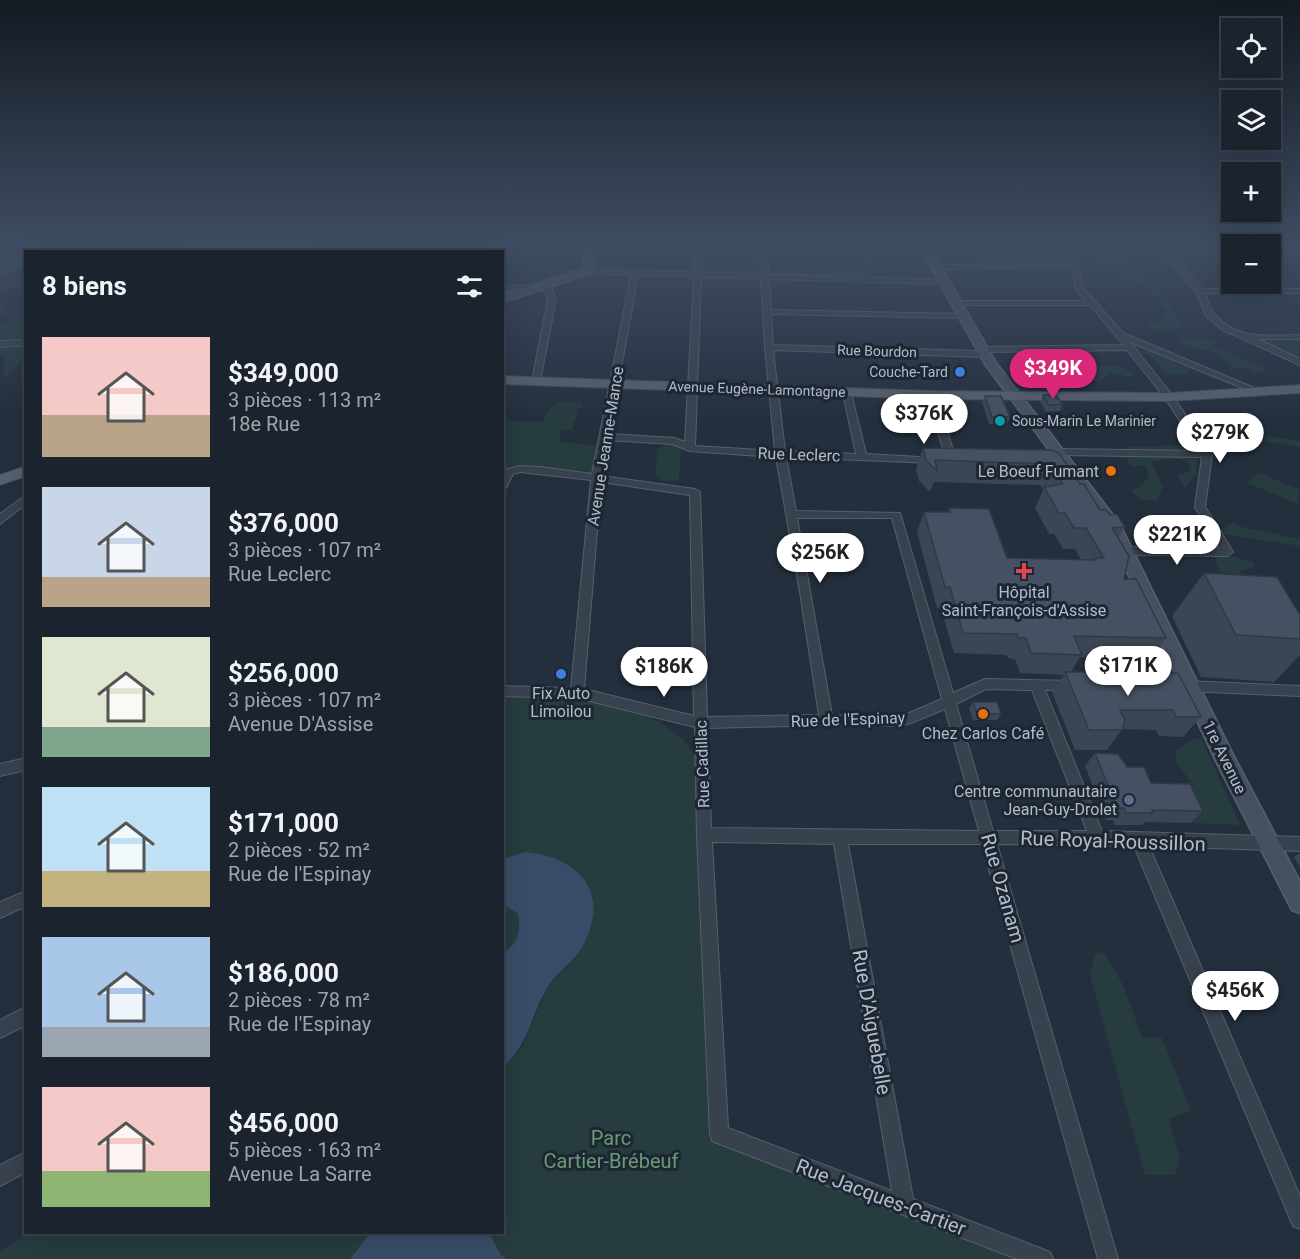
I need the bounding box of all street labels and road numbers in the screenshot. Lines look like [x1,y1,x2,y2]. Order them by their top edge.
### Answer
street label: Rue Bourdon [837,342,917,360]
street label: Avenue Jeanne-Mance [583,365,627,527]
street label: Avenue Eugène-Lamontagne [668,378,846,400]
street label: Rue Leclerc [757,444,841,465]
street label: Rue de l'Espinay [790,708,906,731]
street label: 1re Avenue [1199,718,1250,797]
street label: Rue Cadillac [691,720,714,808]
street label: Rue Royal-Roussillon [1020,826,1206,856]
street label: Rue Ozanam [976,830,1030,946]
street label: Rue D'Aiguebelle [847,947,897,1097]
street label: Rue Jacques-Cartier [793,1154,970,1241]

